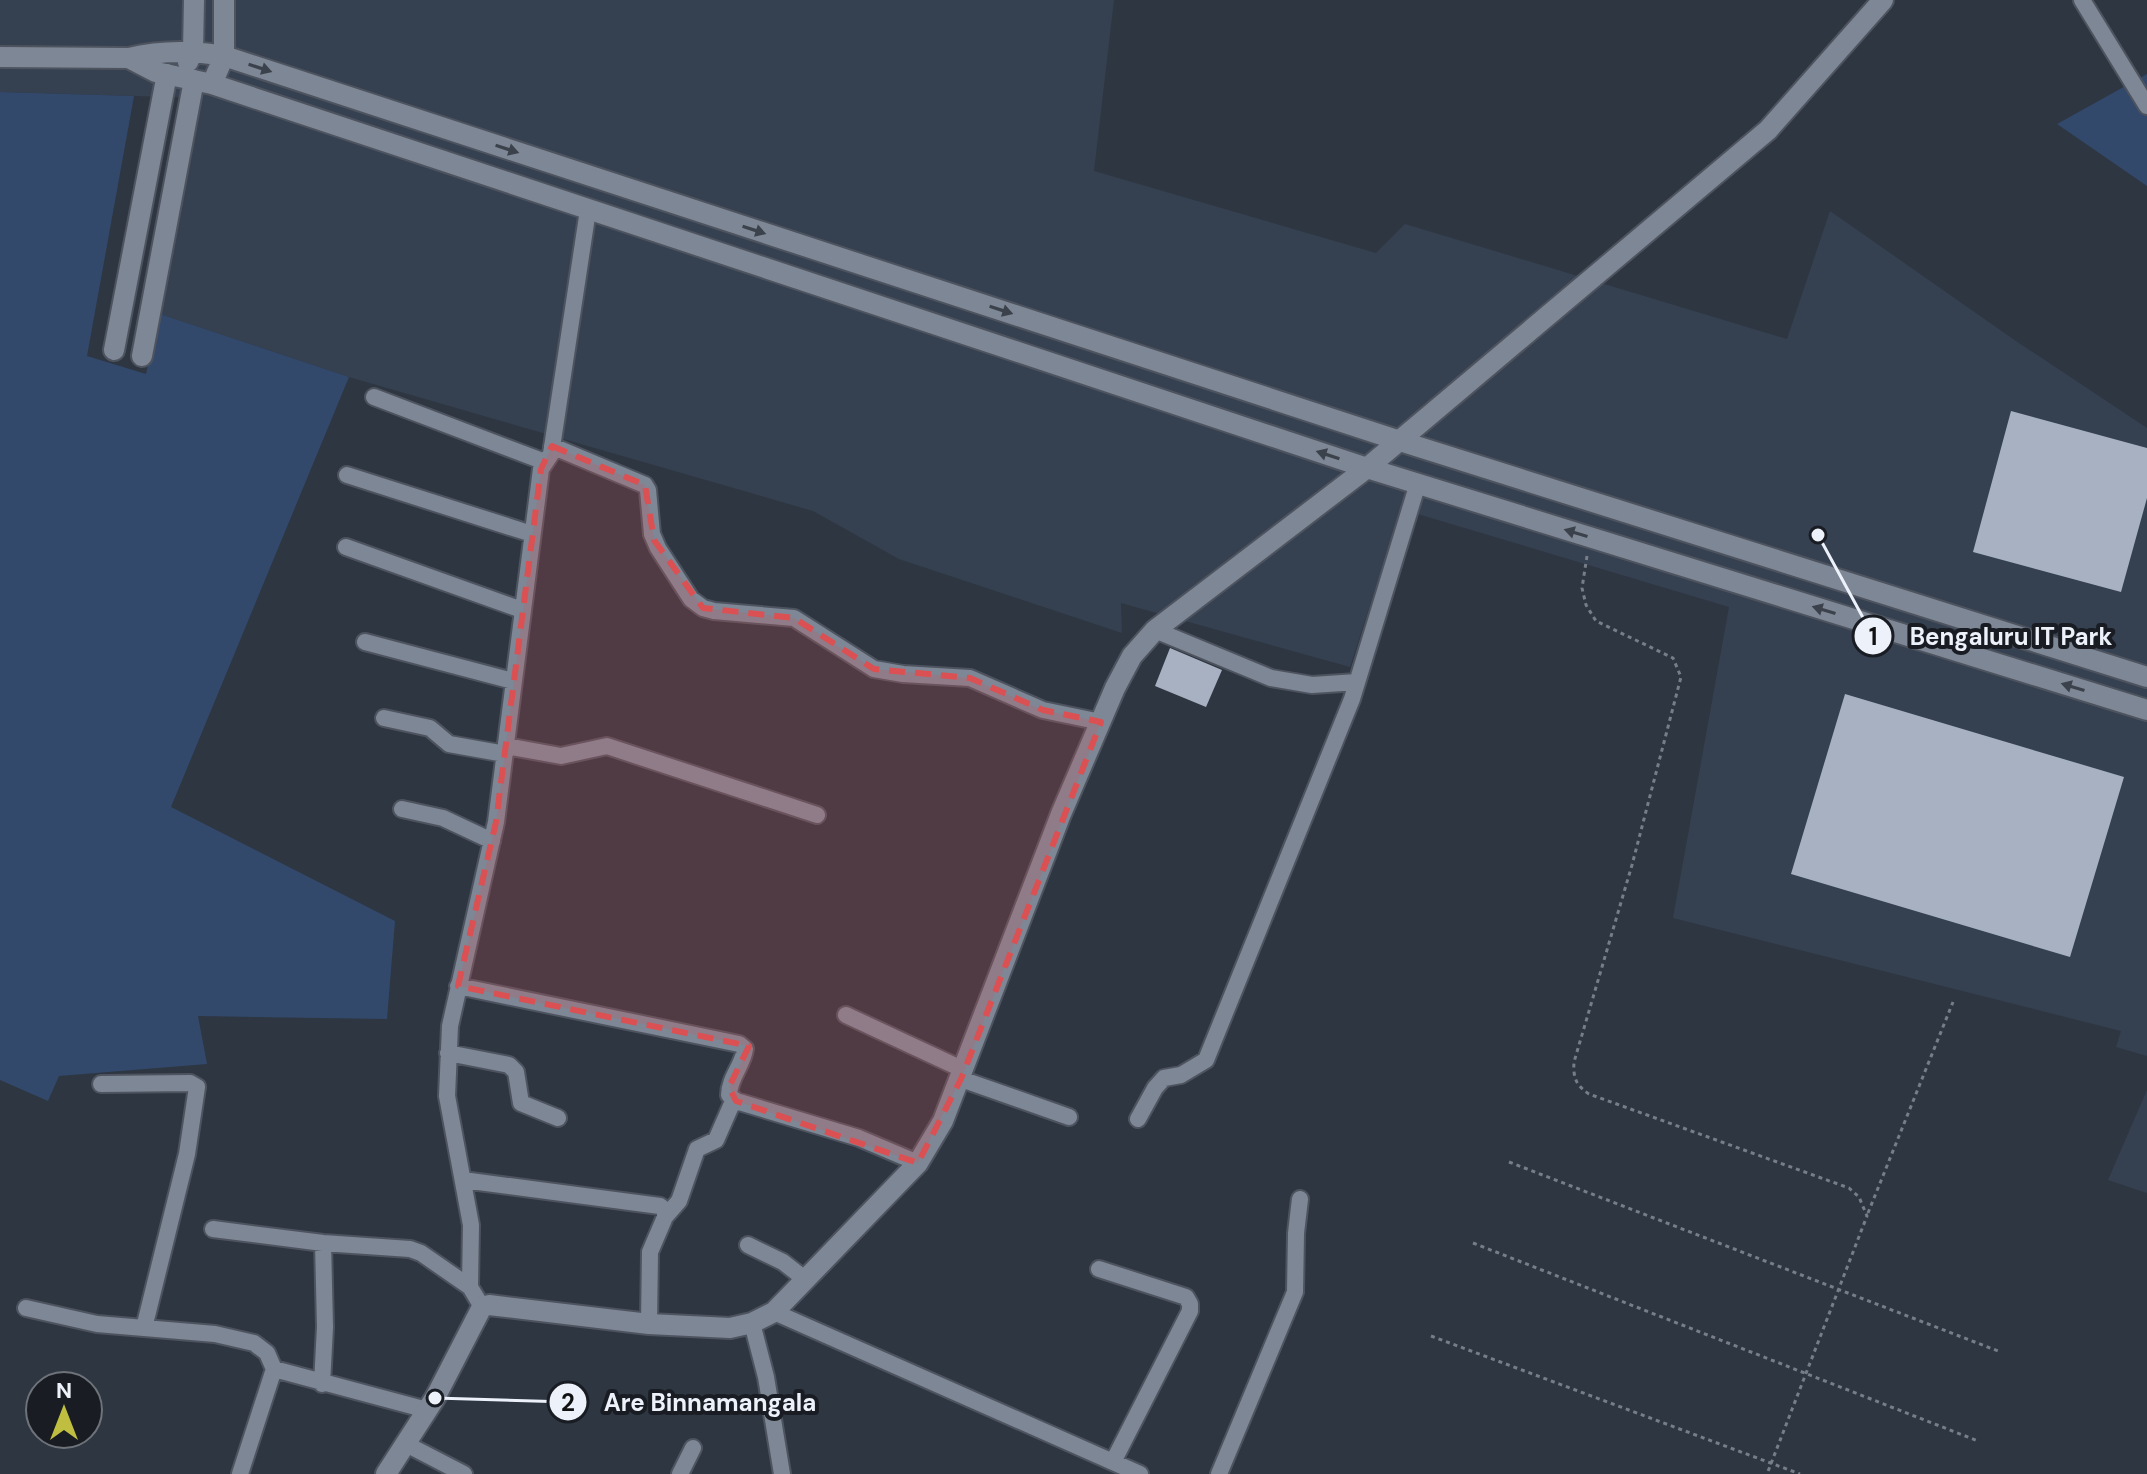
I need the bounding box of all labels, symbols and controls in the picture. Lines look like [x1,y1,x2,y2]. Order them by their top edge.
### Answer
one-way arrow [248,62,272,75]
one-way arrow [495,143,519,156]
one-way arrow [743,224,767,236]
one-way arrow [990,305,1014,317]
one-way arrow [1316,448,1340,460]
one-way arrow [1564,526,1588,538]
one-way arrow [1812,603,1836,616]
callout: Bengaluru IT Park [1853,612,2128,660]
text: 1 [1869,621,1877,652]
text: Bengaluru IT Park [1910,621,2112,652]
one-way arrow [2060,680,2084,693]
north arrow [24,1370,104,1450]
text: N [56,1376,72,1405]
callout: Are Binnamangala [548,1378,832,1426]
text: 2 [561,1387,575,1418]
text: Are Binnamangala [604,1387,816,1418]

